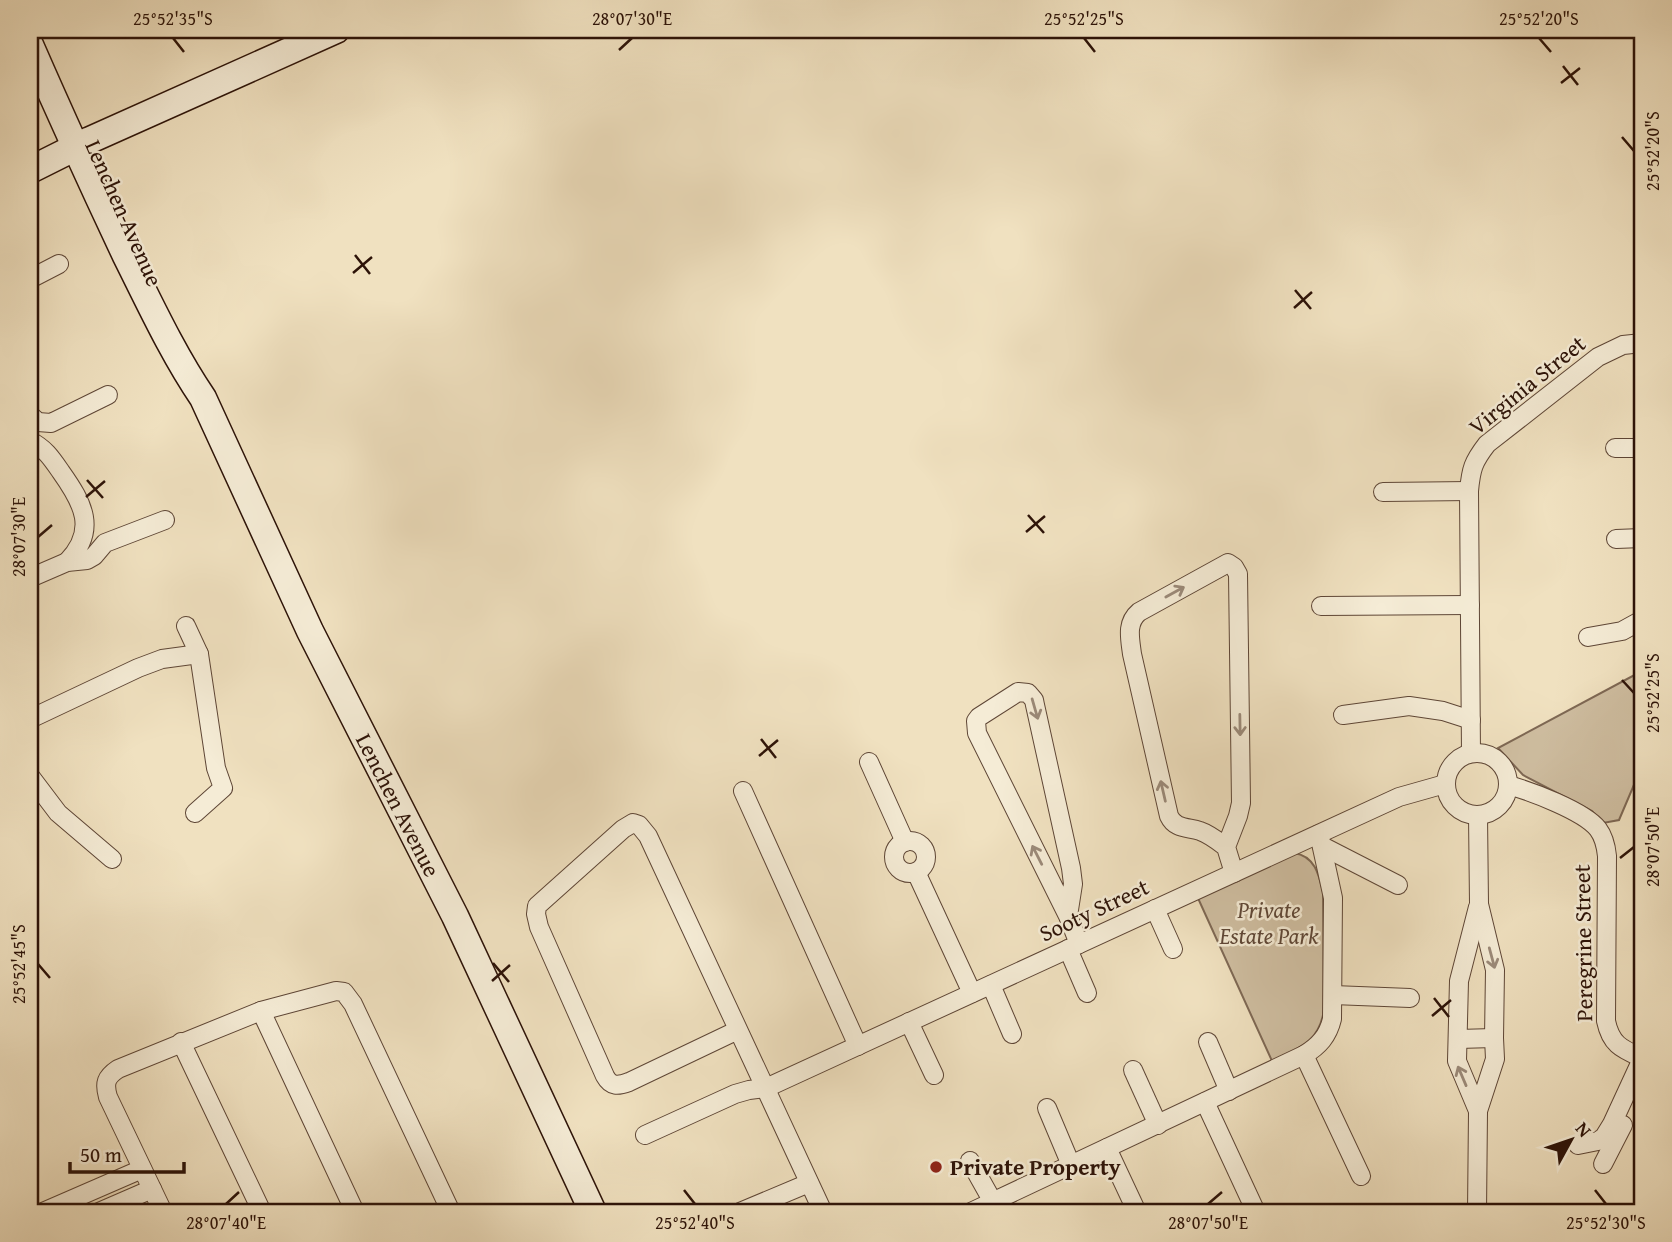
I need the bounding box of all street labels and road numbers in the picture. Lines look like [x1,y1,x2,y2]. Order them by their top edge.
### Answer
street label: Lenchen Avenue [77,134,171,291]
street label: Virginia Street [1461,327,1592,442]
street label: Lenchen Avenue [348,727,449,882]
street label: Peregrine Street [1565,864,1600,1022]
street label: Sooty Street [1034,870,1154,949]

